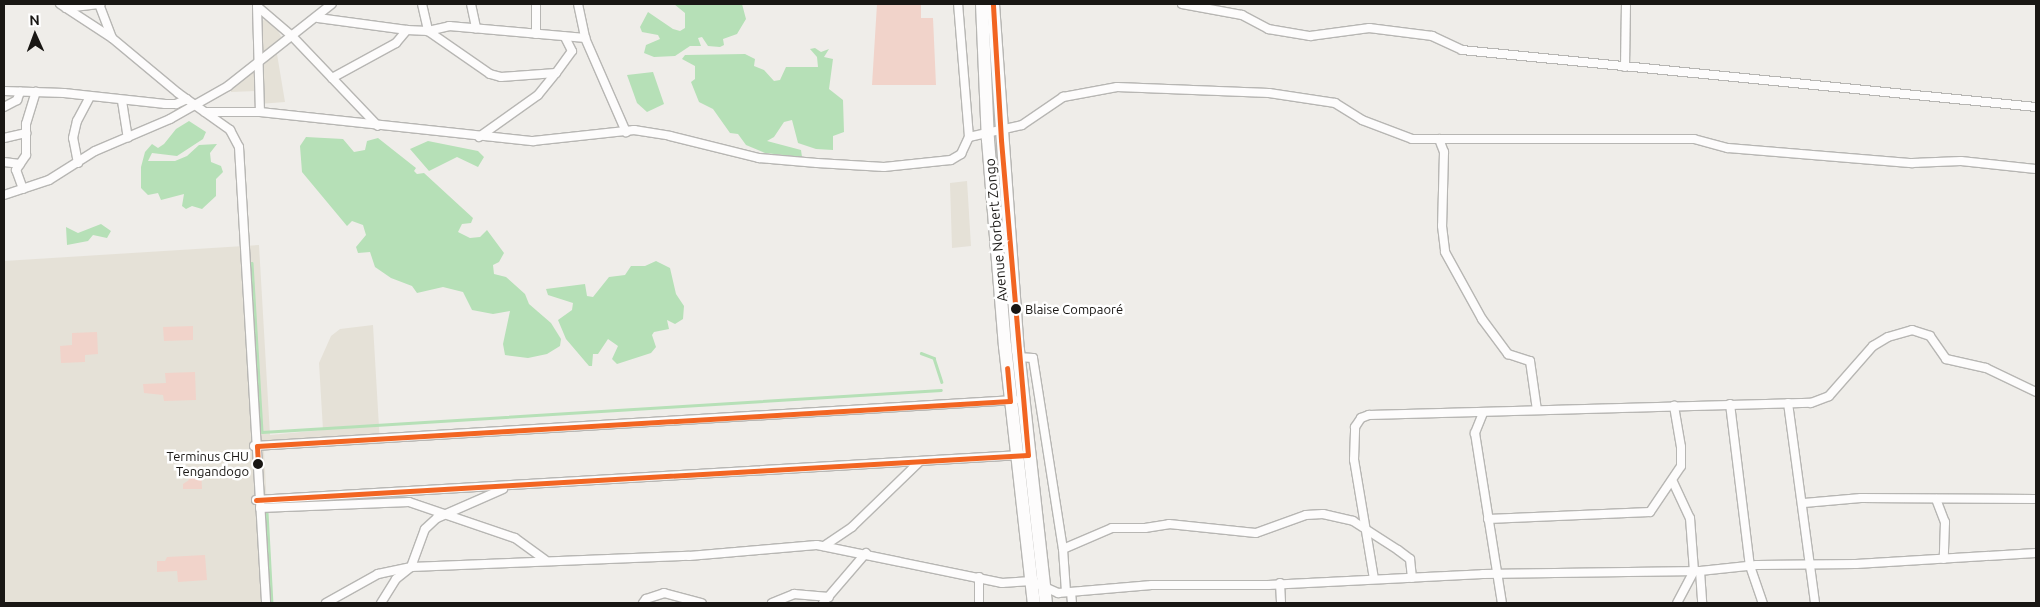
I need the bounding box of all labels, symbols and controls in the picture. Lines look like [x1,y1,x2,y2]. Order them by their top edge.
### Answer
north arrow [10,10,60,60]
text: N [29,12,40,28]
street label: Avenue Norbert Zongo [981,158,1011,302]
place label: Blaise Compaoré [1025,301,1123,317]
marker: Blaise Compaoré [1011,304,1021,314]
place label: Terminus CHU Tengandogo [167,449,249,480]
marker: Terminus CHU Tengandogo [253,459,263,469]

